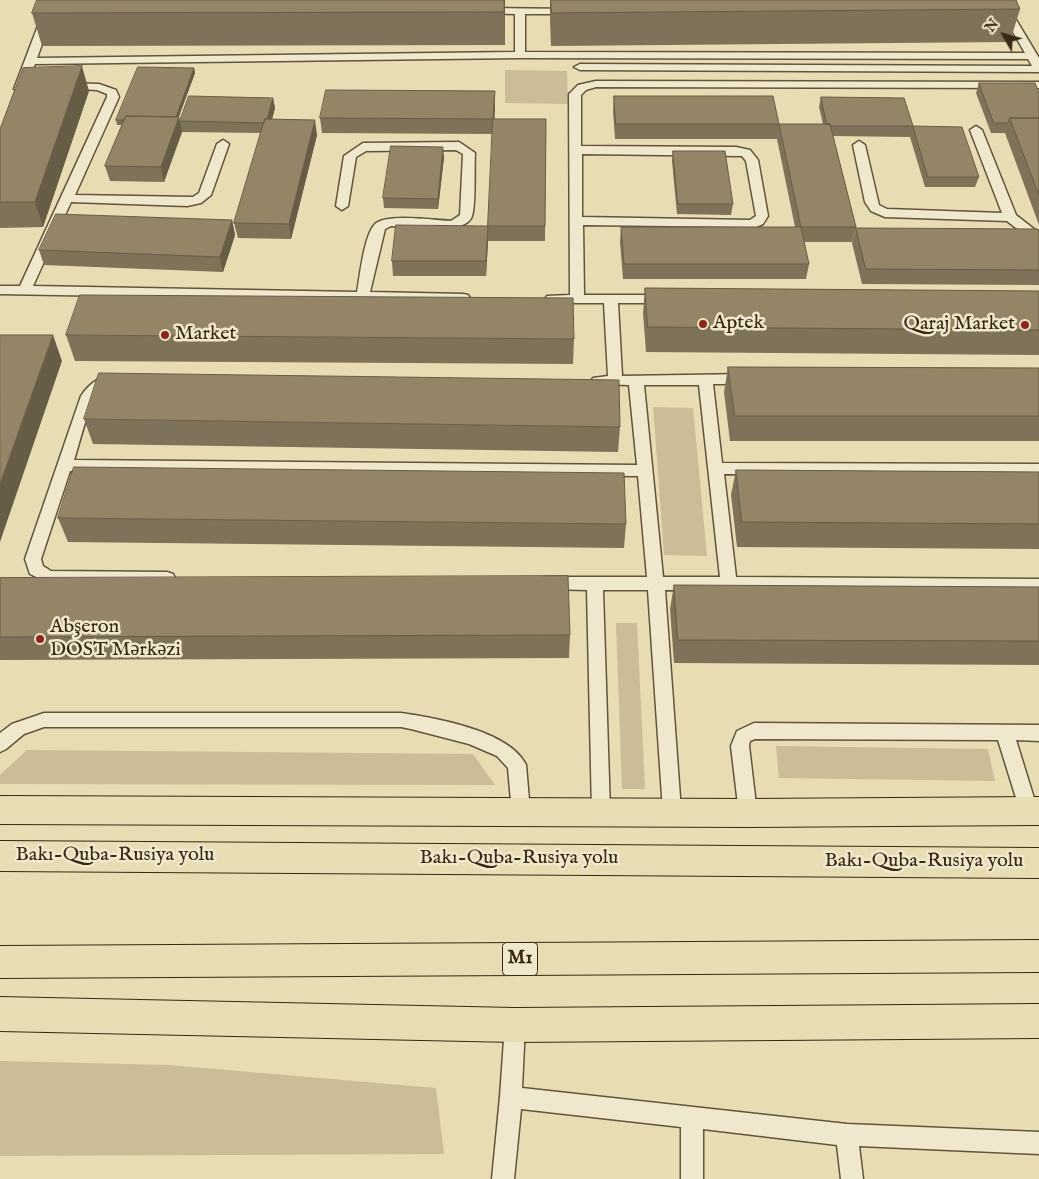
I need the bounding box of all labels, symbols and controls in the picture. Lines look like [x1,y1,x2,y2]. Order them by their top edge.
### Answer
north arrow [979,10,1029,60]
text: N [981,15,1003,36]
place label: Aptek [713,312,764,336]
place label: Qaraj Market [904,313,1015,337]
marker: Aptek [697,318,709,330]
marker: Qaraj Market [1019,319,1031,331]
place label: Market [175,323,236,347]
marker: Market [159,329,171,341]
place label: Abşeron DOST Mərkəzi [50,616,181,663]
marker: Abşeron DOST Mərkəzi [34,633,46,645]
street label: Bakı-Quba-Rusiya yolu [16,844,214,868]
street label: Bakı-Quba-Rusiya yolu [420,847,618,871]
street label: Bakı-Quba-Rusiya yolu [825,850,1023,874]
road number: M1 [502,942,538,976]

